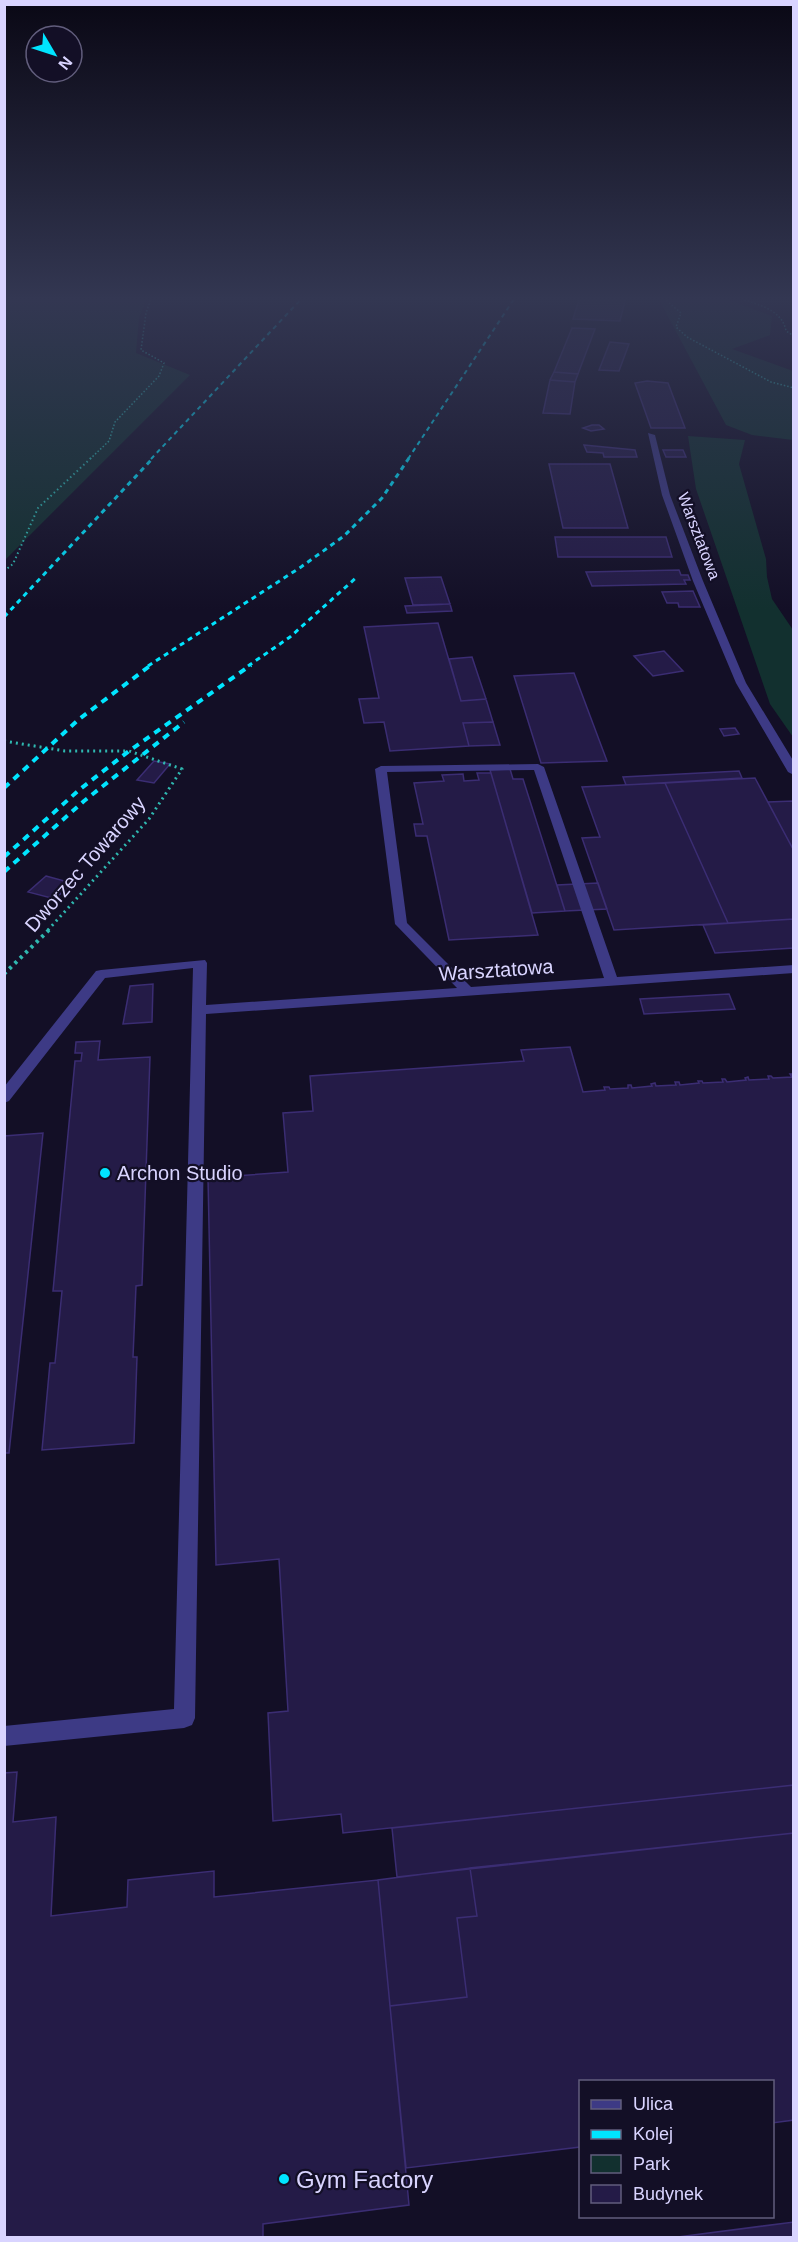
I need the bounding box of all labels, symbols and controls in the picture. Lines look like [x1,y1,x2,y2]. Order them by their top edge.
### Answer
north arrow [24,24,84,84]
text: N [55,53,76,73]
street label: Warsztatowa [675,490,723,582]
street label: Dworzec Towarowy [20,792,150,936]
street label: Warsztatowa [438,955,555,985]
place label: Archon Studio [117,1162,243,1184]
marker: Archon Studio [98,1166,112,1180]
legend [579,2080,774,2218]
text: Ulica [633,2094,674,2114]
text: Kolej [633,2124,673,2144]
text: Park [633,2154,671,2174]
place label: Gym Factory [296,2166,433,2193]
marker: Gym Factory [277,2172,291,2186]
text: Budynek [633,2184,704,2204]

